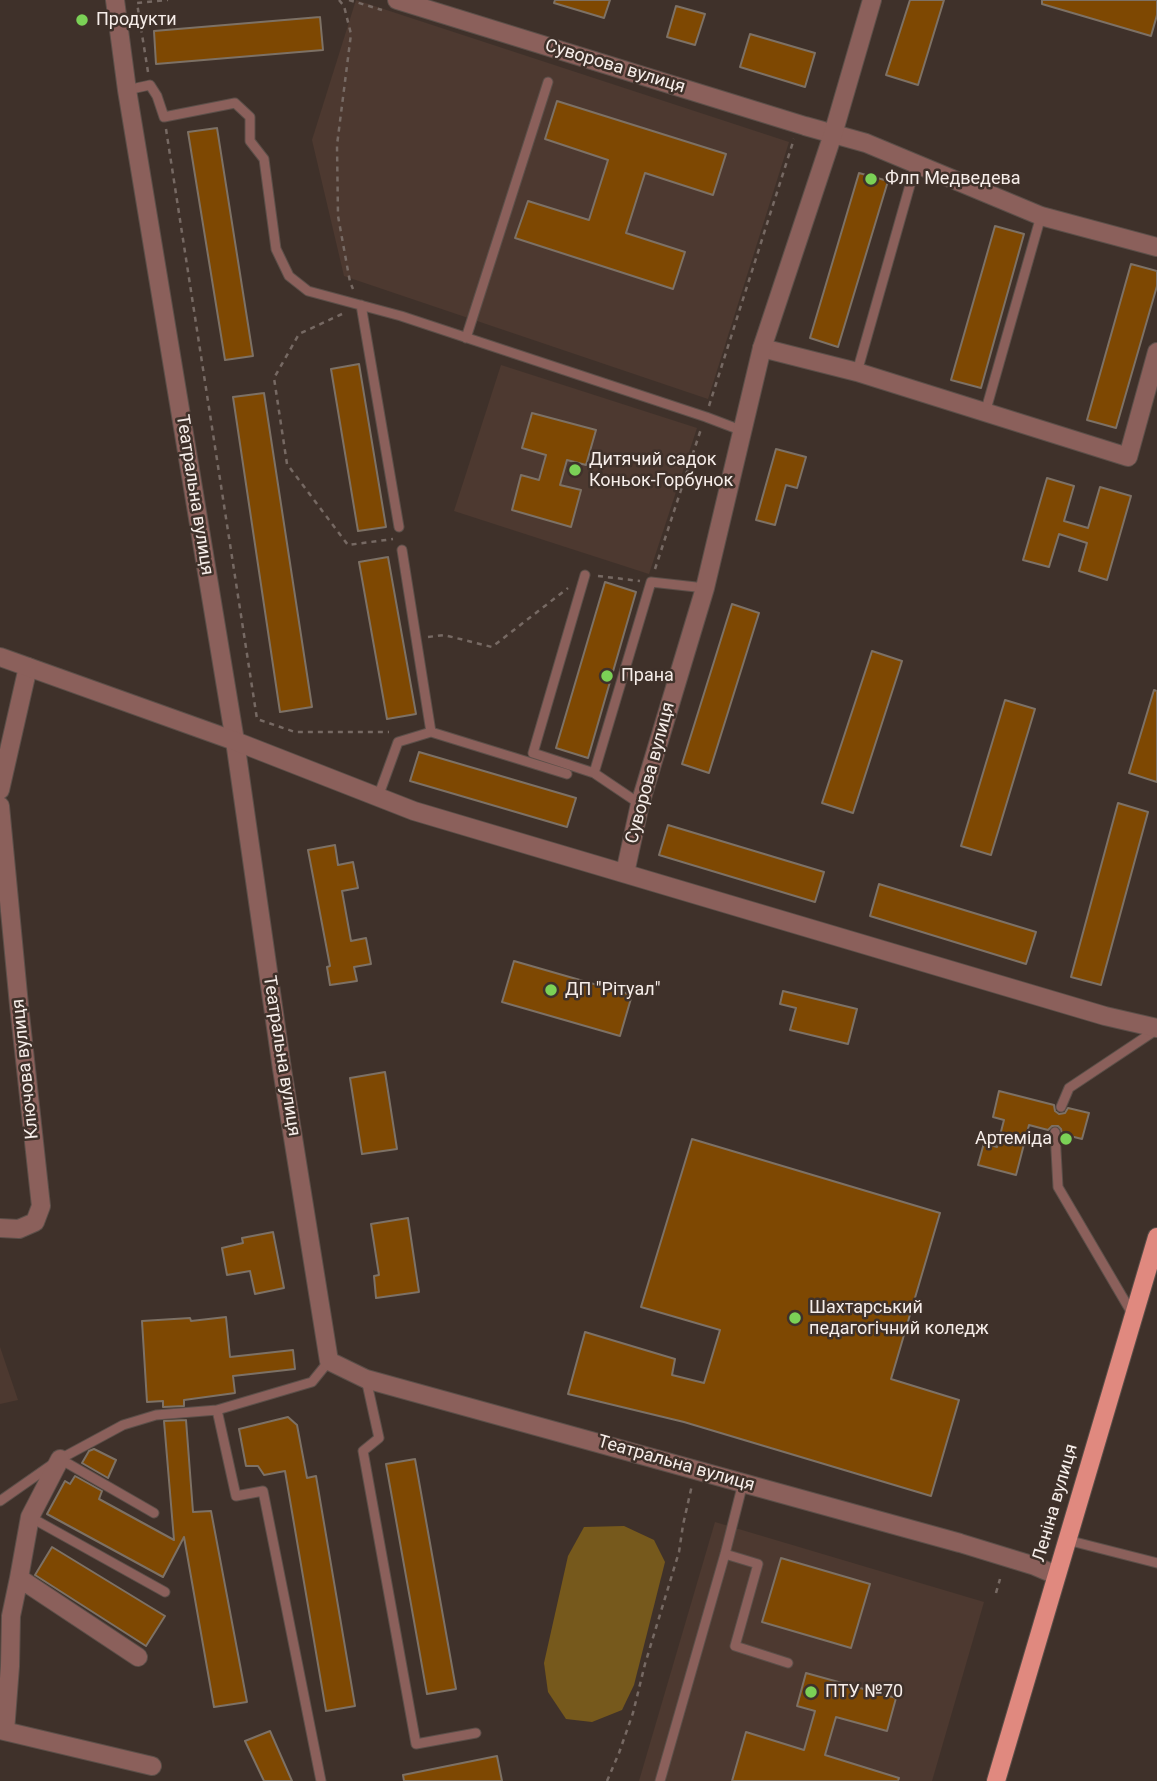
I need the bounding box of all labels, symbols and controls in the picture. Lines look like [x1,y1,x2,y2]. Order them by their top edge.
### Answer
place label: Продукти [96,9,177,31]
marker: Продукти [74,12,90,28]
street label: Суворова вулиця [542,35,688,99]
place label: Флп Медведева [885,168,1021,190]
marker: Флп Медведева [863,171,879,187]
street label: Театральна вулиця [171,413,217,577]
place label: Дитячий садок Коньок-Горбунок [589,449,733,491]
marker: Дитячий садок Коньок-Горбунок [567,462,583,478]
place label: Прана [621,665,674,687]
marker: Прана [599,668,615,684]
street label: Суворова вулиця [622,700,680,846]
street label: Театральна вулиця [258,974,304,1138]
place label: ДП "Рітуал" [565,979,660,1001]
marker: ДП "Рітуал" [543,982,559,998]
street label: Ключова вулиця [8,998,44,1140]
place label: Артеміда [975,1128,1052,1150]
marker: Артеміда [1058,1131,1074,1147]
place label: Шахтарський педагогічний коледж [809,1297,989,1340]
marker: Шахтарський педагогічний коледж [787,1310,803,1326]
street label: Театральна вулиця [595,1431,757,1497]
street label: Леніна вулиця [1029,1442,1083,1564]
place label: ПТУ №70 [825,1681,903,1703]
marker: ПТУ №70 [803,1684,819,1700]

